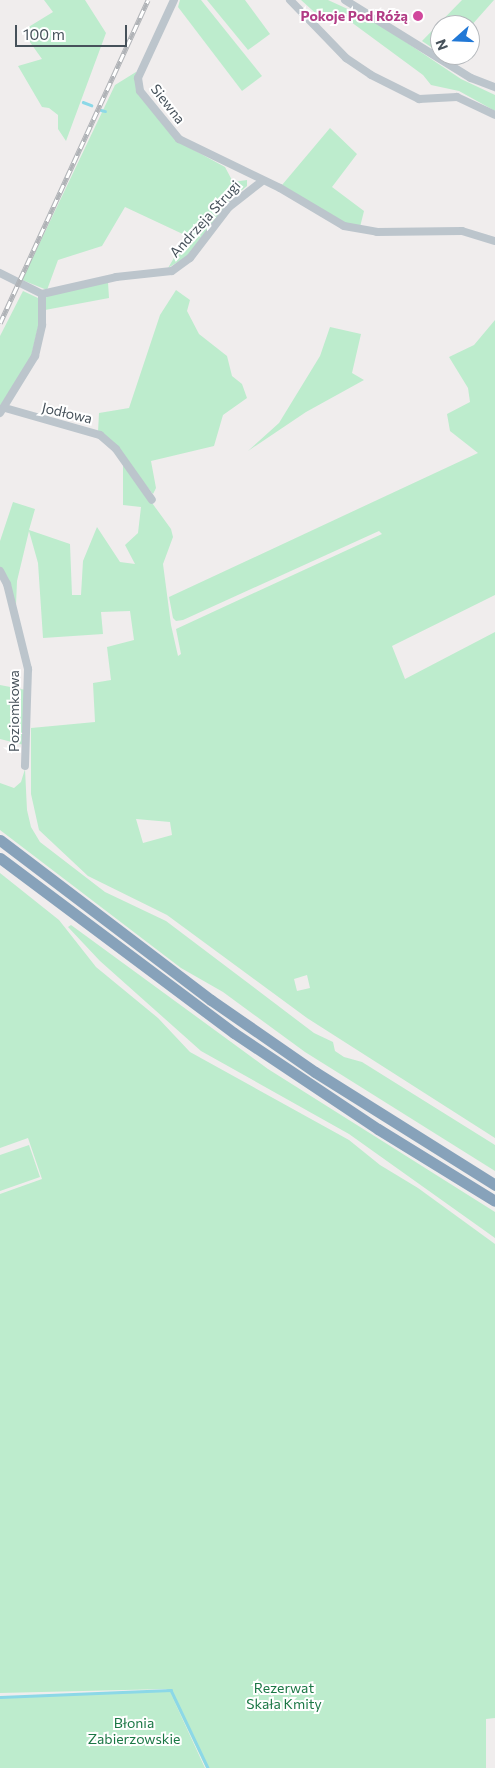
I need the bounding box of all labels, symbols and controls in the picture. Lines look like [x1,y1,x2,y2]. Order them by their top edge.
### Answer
place label: Pokoje Pod Różą [301,8,408,24]
marker: Pokoje Pod Różą [412,10,424,22]
scale bar [18,15,130,47]
north arrow [430,15,480,65]
text: 100 m [23,25,65,43]
text: N [432,37,451,53]
street label: Siewna [147,81,189,127]
street label: Andrzeja Strugi [166,177,244,261]
street label: Jodłowa [40,399,94,427]
street label: Poziomkowa [6,670,22,752]
park label: Rezerwat Skała Kmity [246,1680,322,1712]
park label: Błonia Zabierzowskie [88,1715,180,1748]

